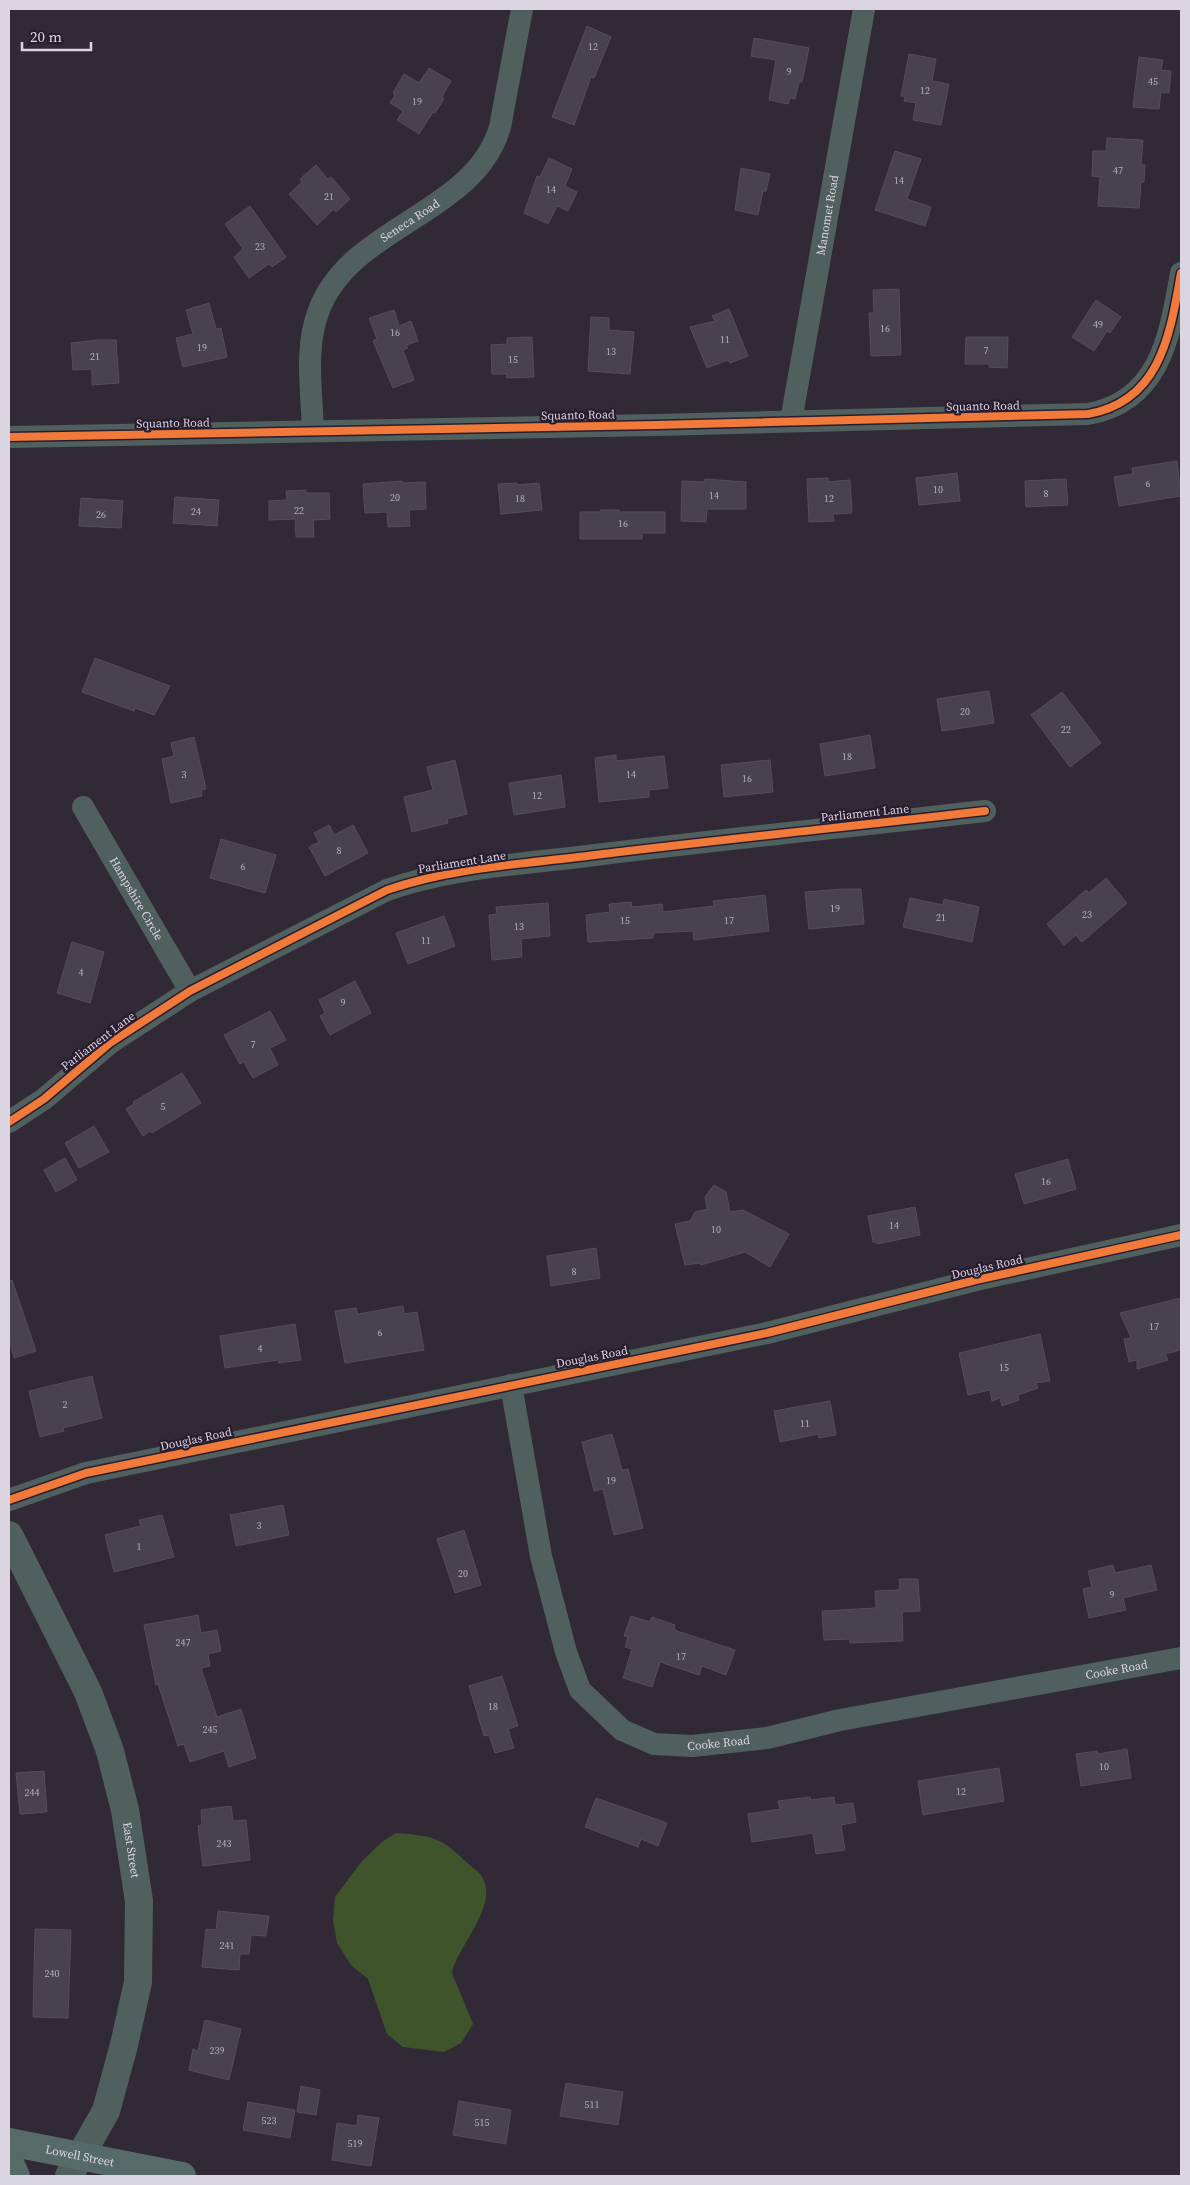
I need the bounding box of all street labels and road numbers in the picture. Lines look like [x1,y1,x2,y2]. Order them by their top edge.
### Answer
street label: Manomet Road [812,174,842,257]
street label: Seneca Road [377,195,443,246]
street label: Squanto Road [946,397,1020,415]
street label: Squanto Road [541,406,615,424]
street label: Squanto Road [136,414,210,432]
street label: Parliament Lane [820,800,910,826]
street label: Parliament Lane [417,847,507,877]
street label: Hampshire Circle [106,854,167,943]
street label: Parliament Lane [58,1008,138,1074]
street label: Douglas Road [950,1251,1024,1283]
street label: Douglas Road [555,1342,629,1372]
street label: Douglas Road [159,1424,233,1454]
street label: Cooke Road [1084,1656,1149,1683]
street label: Cooke Road [687,1732,751,1754]
street label: East Street [119,1821,143,1879]
street label: Lowell Street [44,2141,115,2170]

